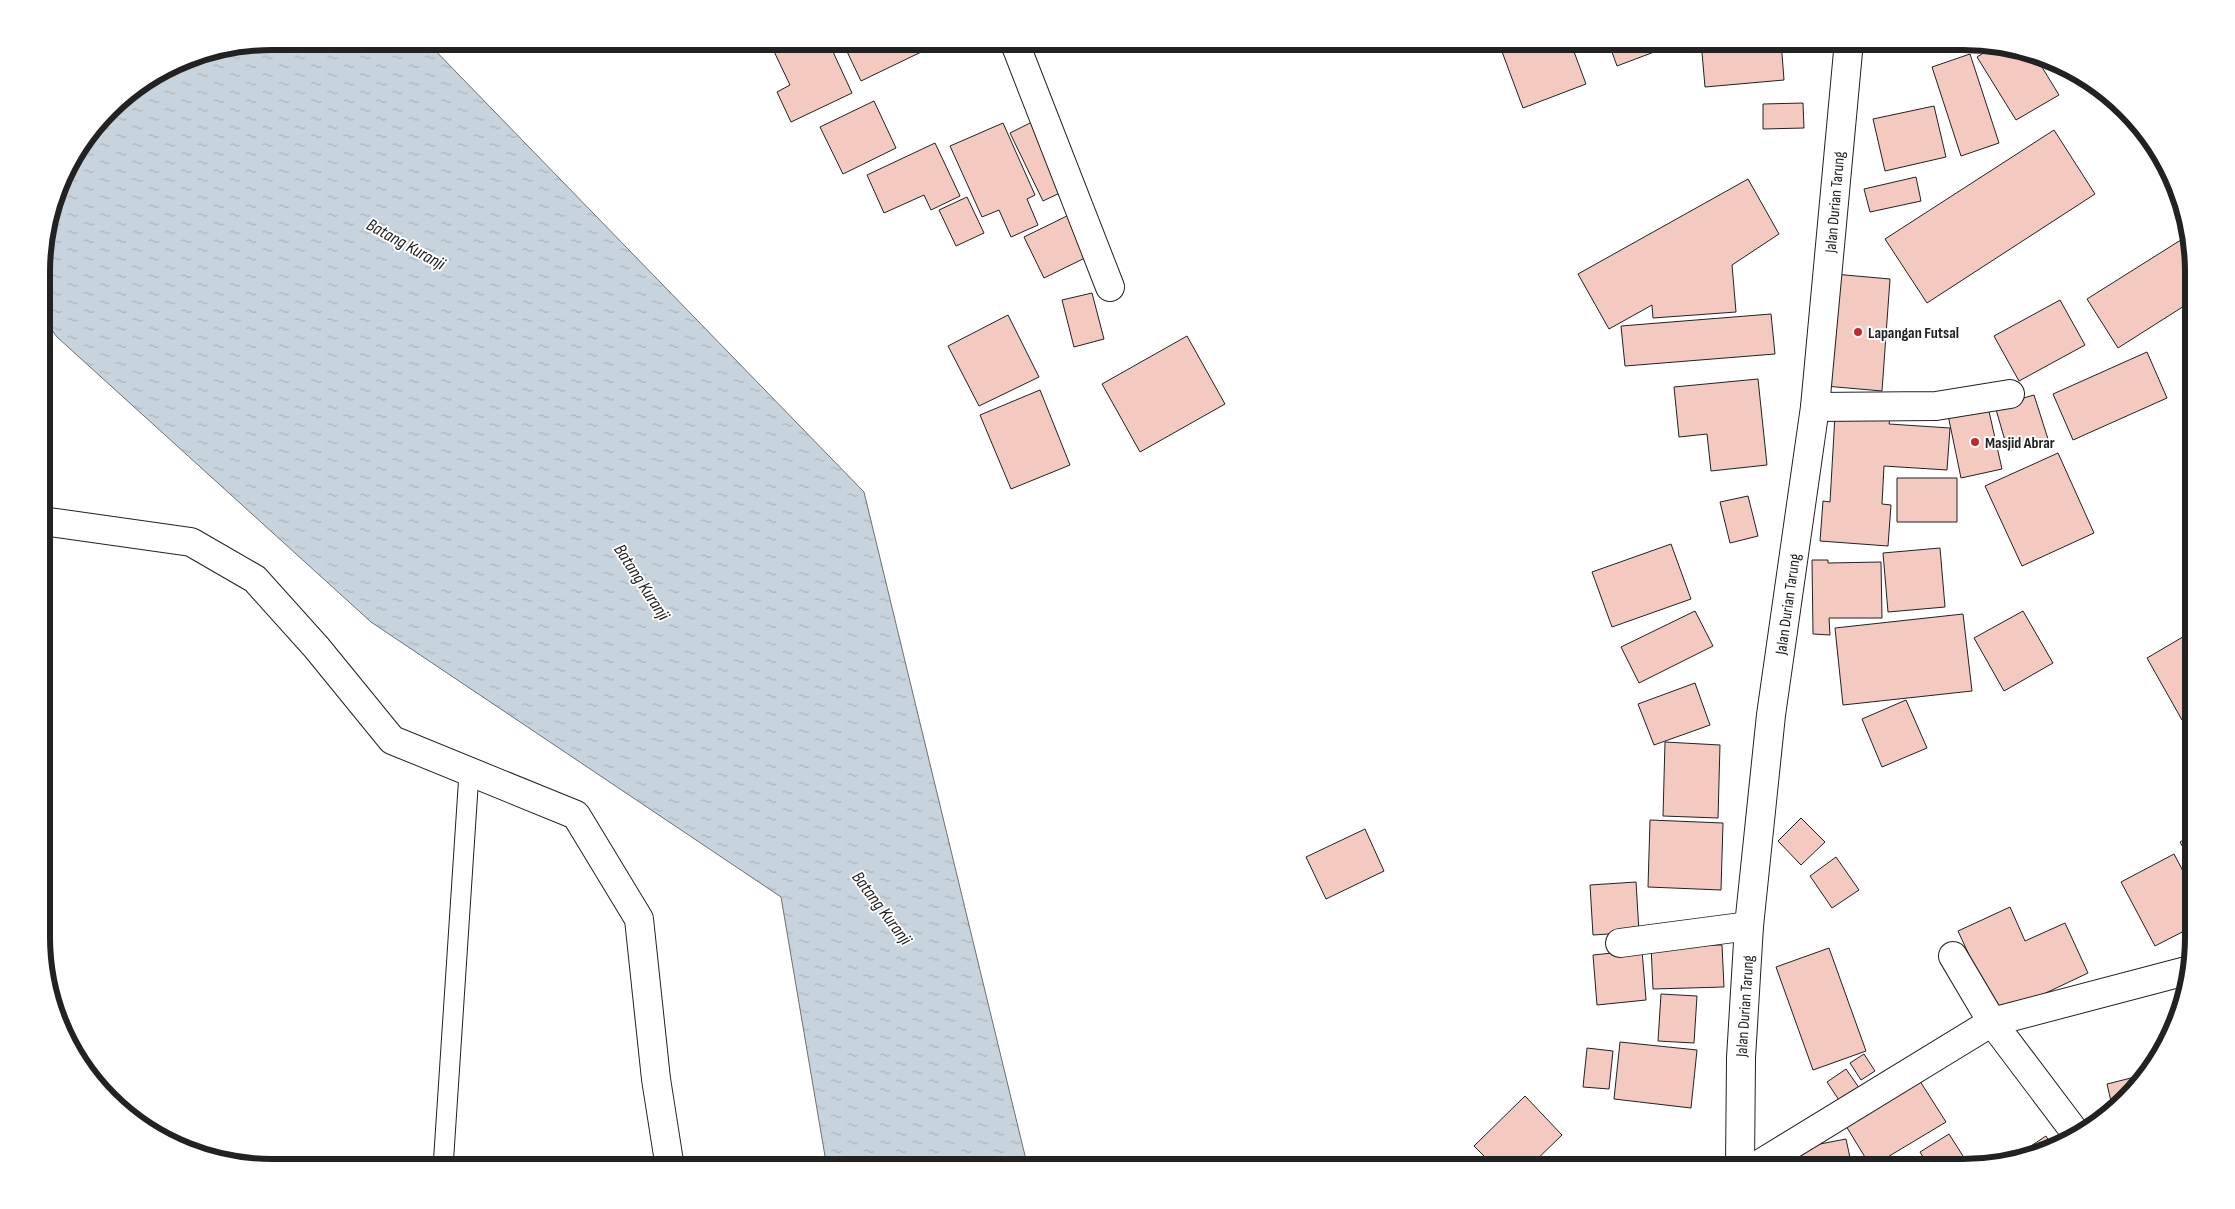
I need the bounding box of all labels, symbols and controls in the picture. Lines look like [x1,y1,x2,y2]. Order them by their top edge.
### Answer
street label: Jalan Durian Tarung [1822,151,1849,255]
water label: Batang Kuranji [363,214,449,275]
place label: Lapangan Futsal [1868,324,1959,343]
marker: Lapangan Futsal [1852,326,1864,338]
place label: Masjid Abrar [1985,434,2055,453]
marker: Masjid Abrar [1969,436,1981,448]
water label: Batang Kuranji [609,540,674,625]
street label: Jalan Durian Tarung [1772,552,1805,657]
water label: Batang Kuranji [847,867,916,950]
street label: Jalan Durian Tarung [1732,955,1759,1059]

